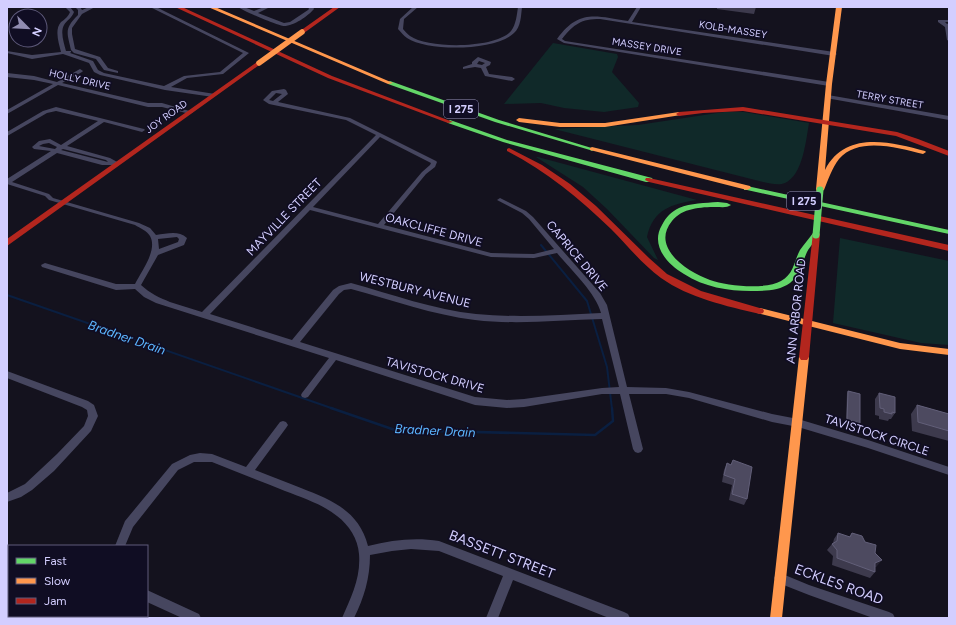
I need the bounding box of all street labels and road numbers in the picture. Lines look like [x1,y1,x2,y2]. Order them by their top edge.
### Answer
street label: KOLB-MASSEY [698,18,768,41]
street label: MASSEY DRIVE [611,35,683,58]
street label: HOLLY DRIVE [48,66,112,93]
street label: TERRY STREET [855,87,925,112]
street label: JOY ROAD [143,97,190,136]
road number: I 275 [444,100,478,118]
street label: MAYVILLE STREET [244,175,325,258]
road number: I 275 [787,192,821,210]
street label: OAKCLIFFE DRIVE [384,210,484,250]
street label: CAPRICE DRIVE [543,218,611,294]
street label: ANN ARBOR ROAD [784,258,808,364]
street label: WESTBURY AVENUE [358,269,472,311]
street label: TAVISTOCK DRIVE [384,354,486,396]
street label: TAVISTOCK CIRCLE [823,412,931,458]
street label: BASSETT STREET [447,526,557,583]
street label: ECKLES ROAD [792,561,886,608]

